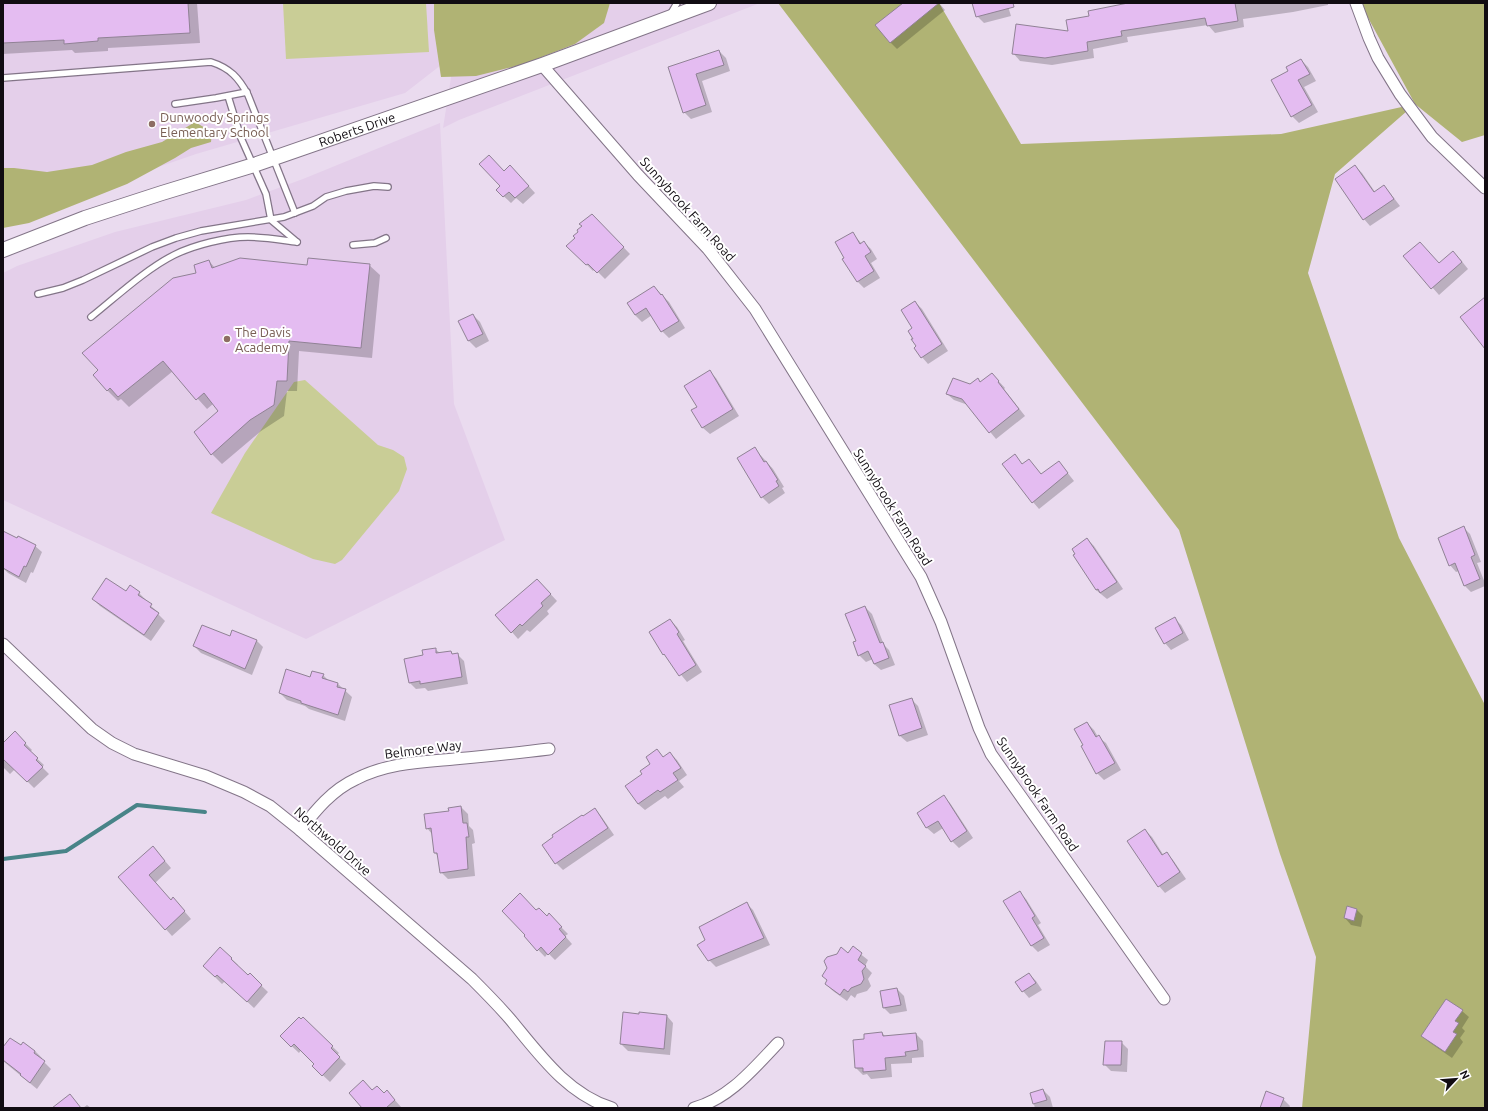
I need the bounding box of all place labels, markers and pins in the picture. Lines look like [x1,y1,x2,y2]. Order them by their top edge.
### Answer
place label: Dunwoody Springs Elementary School [160,110,270,139]
marker: Dunwoody Springs Elementary School [147,119,157,129]
place label: The Davis Academy [235,325,291,354]
marker: The Davis Academy [222,334,232,344]

